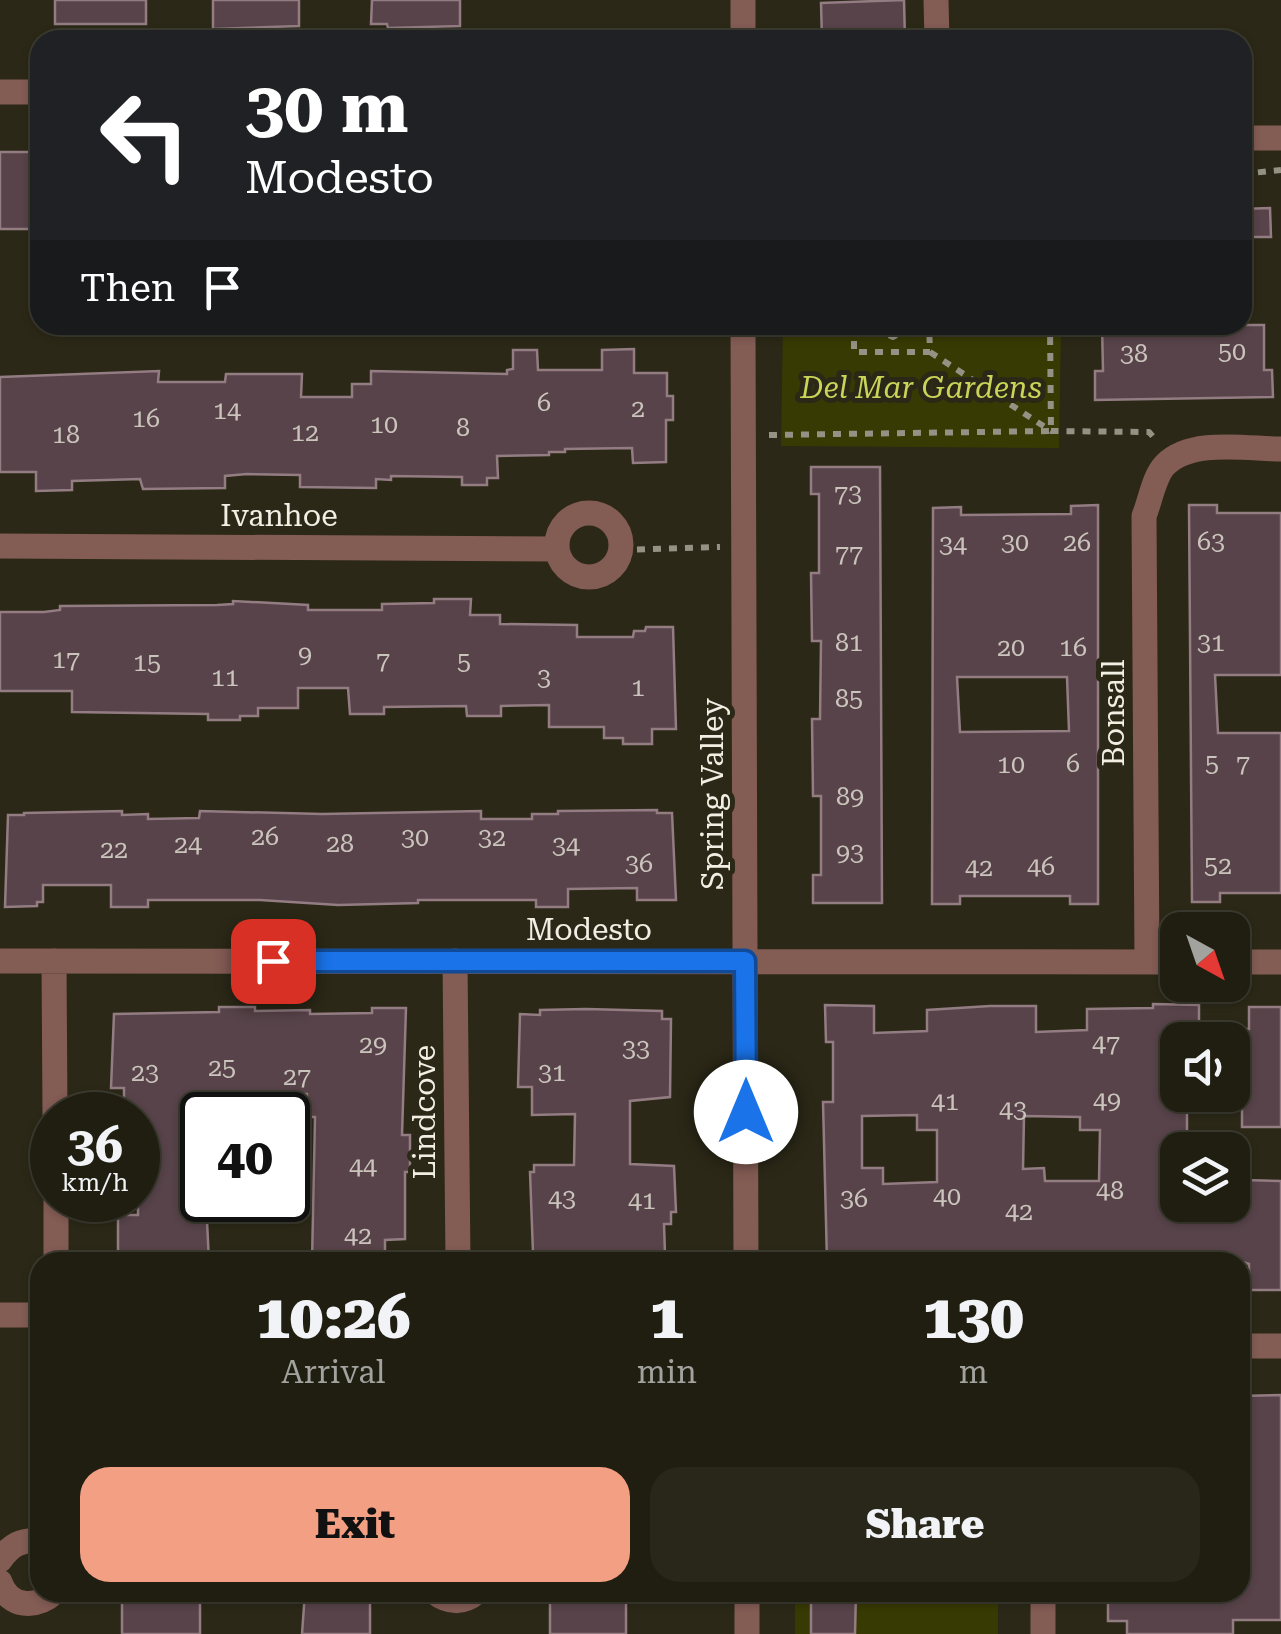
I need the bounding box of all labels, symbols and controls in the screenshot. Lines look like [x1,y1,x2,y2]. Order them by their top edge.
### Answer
text: 30 m [245,67,409,149]
icon: left [80,70,210,200]
text: Modesto [245,151,434,204]
icon: arrive [195,260,250,315]
text: Then [80,266,175,310]
house number: 50 [1218,337,1246,366]
house number: 38 [1120,339,1148,368]
park label: Del Mar Gardens [799,370,1042,405]
house number: 6 [537,388,551,417]
house number: 2 [631,394,645,423]
house number: 14 [213,396,241,425]
house number: 16 [132,404,160,433]
house number: 10 [370,410,398,439]
house number: 8 [456,413,470,442]
house number: 12 [291,418,319,447]
house number: 18 [52,420,80,449]
house number: 73 [834,479,862,508]
street label: Ivanhoe [220,498,338,533]
house number: 63 [1197,527,1225,556]
house number: 30 [1001,528,1029,557]
house number: 26 [1063,528,1091,557]
house number: 34 [939,530,967,559]
house number: 77 [835,539,863,568]
house number: 81 [835,628,863,657]
house number: 31 [1197,628,1225,657]
house number: 20 [997,633,1025,662]
house number: 16 [1059,633,1087,662]
house number: 9 [298,640,312,669]
house number: 17 [52,645,80,674]
house number: 7 [376,646,390,675]
house number: 5 [457,647,471,676]
house number: 15 [133,648,161,677]
street label: Bonsall [1096,660,1131,766]
house number: 11 [211,663,239,692]
house number: 3 [537,663,551,692]
house number: 1 [631,673,645,702]
house number: 85 [835,684,863,713]
street label: Spring Valley [695,698,730,890]
house number: 6 [1066,749,1080,778]
house number: 5 [1205,749,1219,778]
house number: 7 [1236,749,1250,778]
house number: 10 [997,750,1025,779]
house number: 89 [836,782,864,811]
house number: 26 [251,822,279,851]
house number: 30 [401,823,429,852]
house number: 32 [478,823,506,852]
house number: 28 [326,829,354,858]
house number: 24 [174,830,202,859]
house number: 34 [552,831,580,860]
house number: 22 [100,835,128,864]
house number: 93 [836,838,864,867]
house number: 36 [625,849,653,878]
house number: 52 [1204,851,1232,880]
house number: 46 [1027,852,1055,881]
house number: 42 [965,853,993,882]
street label: Modesto [526,912,652,947]
north arrow [1160,912,1250,1002]
map controls [1160,912,1250,1222]
pin [231,919,316,1004]
icon: arrive [246,934,301,989]
button: sound [1160,1022,1250,1112]
house number: 47 [1092,1029,1120,1058]
house number: 29 [359,1030,387,1059]
house number: 33 [622,1034,650,1063]
street label: Lindcove [407,1045,442,1179]
house number: 25 [208,1053,236,1082]
house number: 23 [131,1058,159,1087]
house number: 31 [538,1058,566,1087]
position arrow [694,1060,798,1164]
house number: 27 [283,1062,311,1091]
house number: 49 [1093,1086,1121,1115]
house number: 41 [931,1087,959,1116]
speed limit sign: 40 [180,1092,310,1222]
house number: 43 [999,1095,1027,1124]
text: 36 [67,1116,123,1174]
button: layers [1160,1132,1250,1222]
house number: 44 [349,1152,377,1181]
text: km/h [62,1168,128,1197]
house number: 48 [1096,1176,1124,1205]
house number: 40 [933,1182,961,1211]
house number: 43 [548,1184,576,1213]
house number: 36 [840,1184,868,1213]
house number: 41 [628,1186,656,1215]
house number: 42 [1005,1197,1033,1226]
house number: 42 [344,1221,372,1250]
text: 10:26 [256,1282,411,1353]
text: 1 [650,1282,684,1353]
text: 130 [923,1282,1024,1353]
text: Arrival [281,1353,385,1391]
text: min [637,1353,697,1391]
text: m [959,1353,988,1391]
button: Exit [80,1467,630,1582]
button: Share [650,1467,1200,1582]

